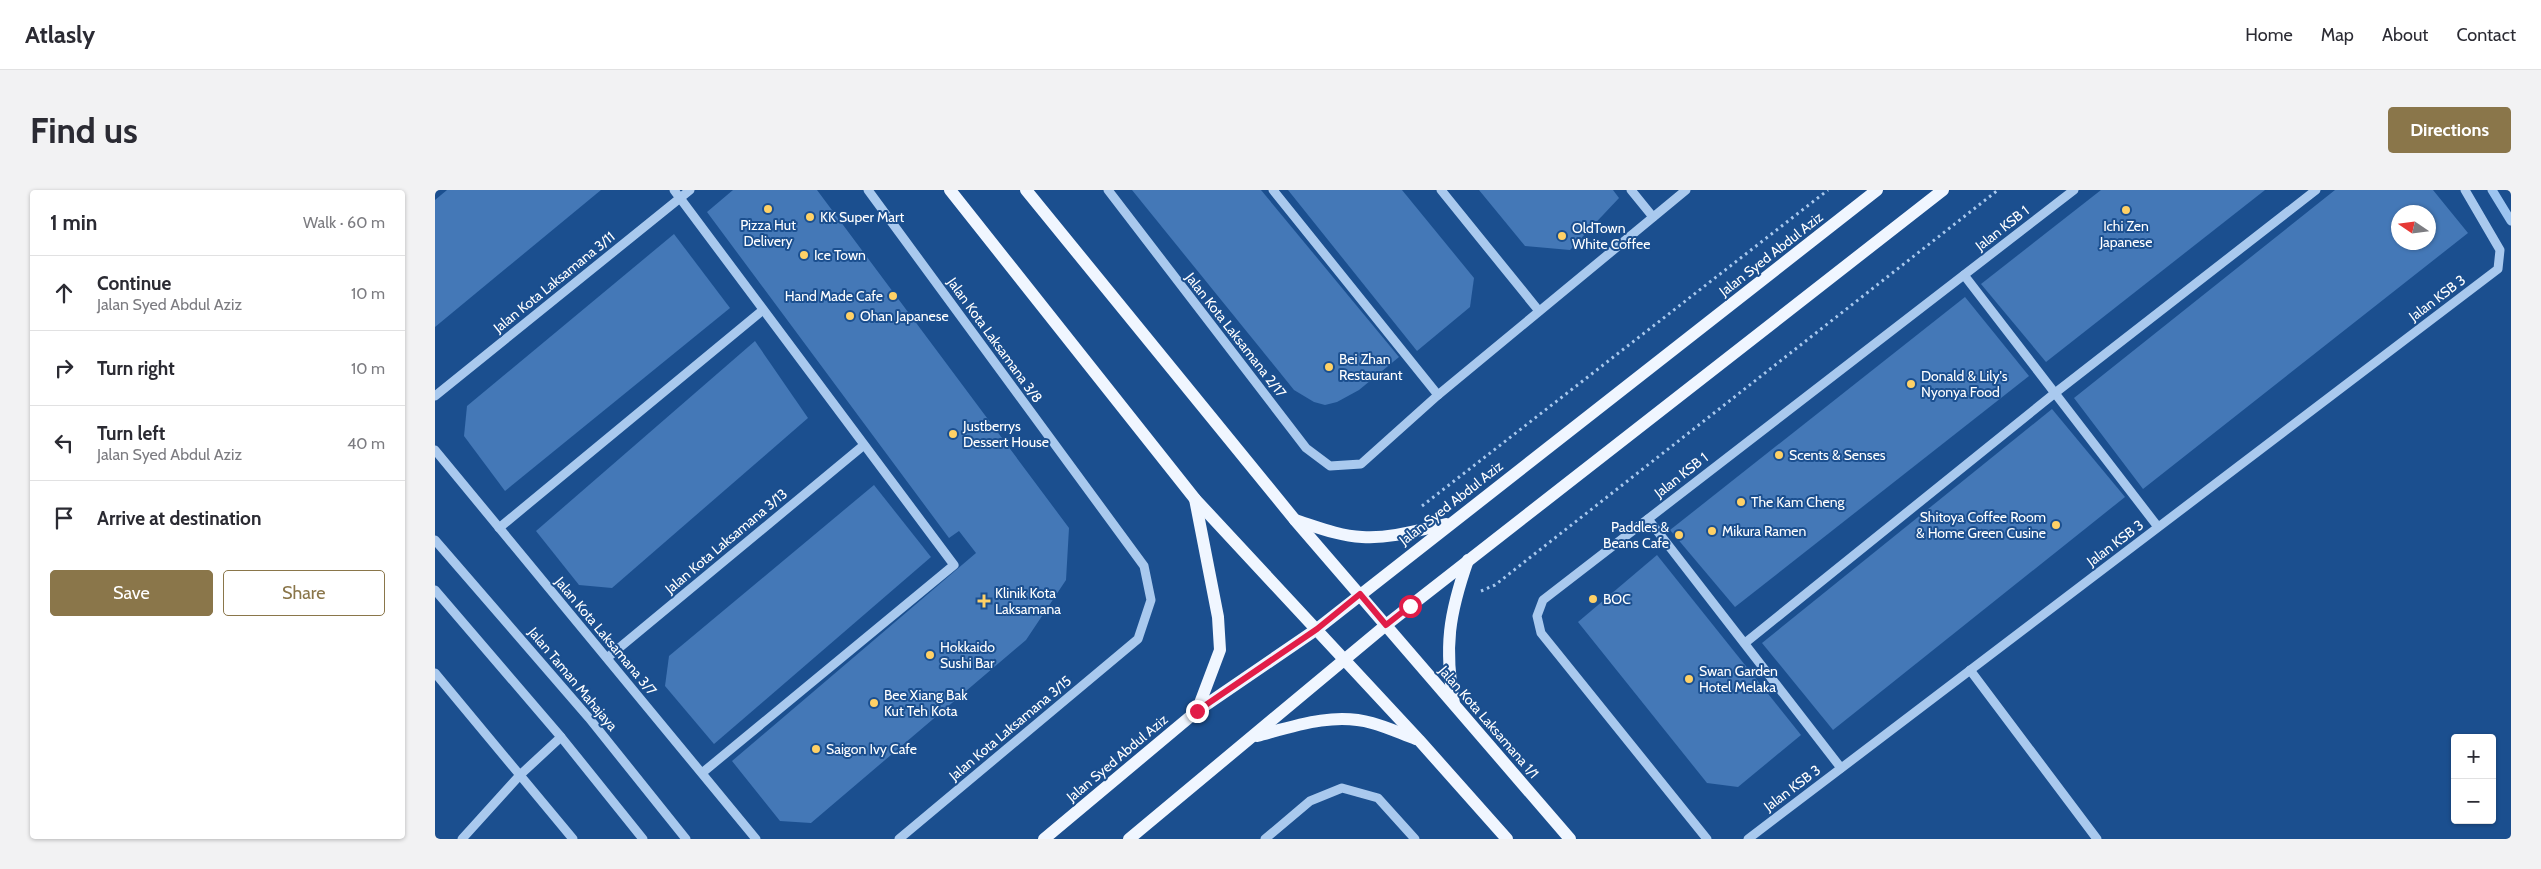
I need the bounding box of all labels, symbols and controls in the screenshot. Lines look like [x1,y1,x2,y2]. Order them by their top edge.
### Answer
text: Atlasly [25,20,95,49]
text: Home [2245,24,2293,46]
text: Map [2321,24,2354,46]
text: About [2382,24,2428,46]
text: Contact [2456,24,2516,46]
button: Directions [2388,107,2511,153]
text: Find us [30,109,138,152]
street label: Jalan KSB 1 [1971,201,2032,255]
marker: Pizza Hut Delivery [762,203,774,215]
marker: Ichi Zen Japanese [2120,204,2132,216]
north arrow [2391,205,2436,250]
place label: KK Super Mart [820,208,904,226]
street label: Jalan Syed Abdul Aziz [1715,208,1827,301]
text: 1 min [50,210,97,235]
marker: KK Super Mart [804,211,816,223]
text: Walk · 60 m [303,213,385,232]
place label: Pizza Hut Delivery [740,216,796,250]
place label: Ichi Zen Japanese [2099,217,2152,251]
place label: OldTown White Coffee [1572,219,1650,253]
street label: Jalan Kota Laksamana 3/11 [489,227,618,337]
marker: OldTown White Coffee [1556,230,1568,242]
place label: Ice Town [814,246,866,264]
marker: Ice Town [798,249,810,261]
street label: Jalan Kota Laksamana 2/17 [1181,268,1290,401]
street label: Jalan KSB 3 [2404,271,2469,326]
text: Continue [97,272,171,295]
street label: Jalan Kota Laksamana 3/8 [943,273,1047,406]
icon: ahead [50,279,78,307]
text: 10 m [351,284,385,303]
place label: Hand Made Cafe [785,287,883,305]
marker: Hand Made Cafe [887,290,899,302]
text: Jalan Syed Abdul Aziz [97,295,242,314]
place label: Ohan Japanese [860,307,949,325]
marker: Ohan Japanese [844,310,856,322]
place label: Bei Zhan Restaurant [1339,350,1403,384]
icon: right [50,354,78,382]
text: Turn right [97,357,175,380]
text: 10 m [351,359,385,378]
marker: Bei Zhan Restaurant [1323,361,1335,373]
place label: Donald & Lily's Nyonya Food [1921,367,2008,401]
marker: Donald & Lily's Nyonya Food [1905,378,1917,390]
place label: Justberrys Dessert House [962,417,1049,451]
text: Turn left [97,422,165,445]
marker: Justberrys Dessert House [947,428,959,440]
icon: left [50,429,78,457]
text: 40 m [347,434,385,453]
text: Jalan Syed Abdul Aziz [97,445,242,464]
place label: Scents & Senses [1789,446,1886,464]
street label: Jalan KSB 1 [1650,448,1711,502]
marker: Scents & Senses [1773,449,1785,461]
street label: Jalan Syed Abdul Aziz [1395,457,1507,550]
street label: Jalan Kota Laksamana 3/13 [660,485,791,598]
place label: The Kam Cheng [1751,493,1846,511]
marker: The Kam Cheng [1735,496,1747,508]
icon: arrive [50,504,78,532]
text: Arrive at destination [97,507,261,530]
place label: Shitoya Coffee Room & Home Green Cusine [1916,508,2046,542]
street label: Jalan KSB 3 [2082,516,2147,571]
place label: Paddles & Beans Cafe [1603,518,1669,552]
marker: Shitoya Coffee Room & Home Green Cusine [2050,519,2062,531]
place label: Mikura Ramen [1722,522,1807,540]
marker: Mikura Ramen [1706,525,1718,537]
marker: Paddles & Beans Cafe [1673,529,1685,541]
button: Save [50,570,213,616]
button: Share [223,570,385,616]
street label: Jalan Kota Laksamana 3/7 [551,572,661,699]
place label: Klinik Kota Laksamana [995,584,1061,618]
place label: BOC [1603,590,1631,608]
marker: BOC [1587,593,1599,605]
marker: Klinik Kota Laksamana [977,594,991,608]
route start [1399,595,1422,618]
street label: Jalan Taman Mahajaya [524,623,622,735]
place label: Hokkaido Sushi Bar [940,638,995,672]
marker: Hokkaido Sushi Bar [924,649,936,661]
street label: Jalan Kota Laksamana 1/1 [1434,661,1543,782]
place label: Swan Garden Hotel Melaka [1699,662,1778,696]
street label: Jalan Kota Laksamana 3/15 [944,672,1075,785]
marker: Swan Garden Hotel Melaka [1683,673,1695,685]
place label: Bee Xiang Bak Kut Teh Kota [884,686,968,720]
marker: Bee Xiang Bak Kut Teh Kota [868,697,880,709]
route end [1186,700,1209,723]
street label: Jalan Syed Abdul Aziz [1062,710,1172,806]
map controls [2451,734,2496,824]
button: + [2451,734,2496,779]
place label: Saigon Ivy Cafe [826,740,917,758]
marker: Saigon Ivy Cafe [810,743,822,755]
street label: Jalan KSB 3 [1759,761,1824,816]
button: − [2451,779,2496,824]

